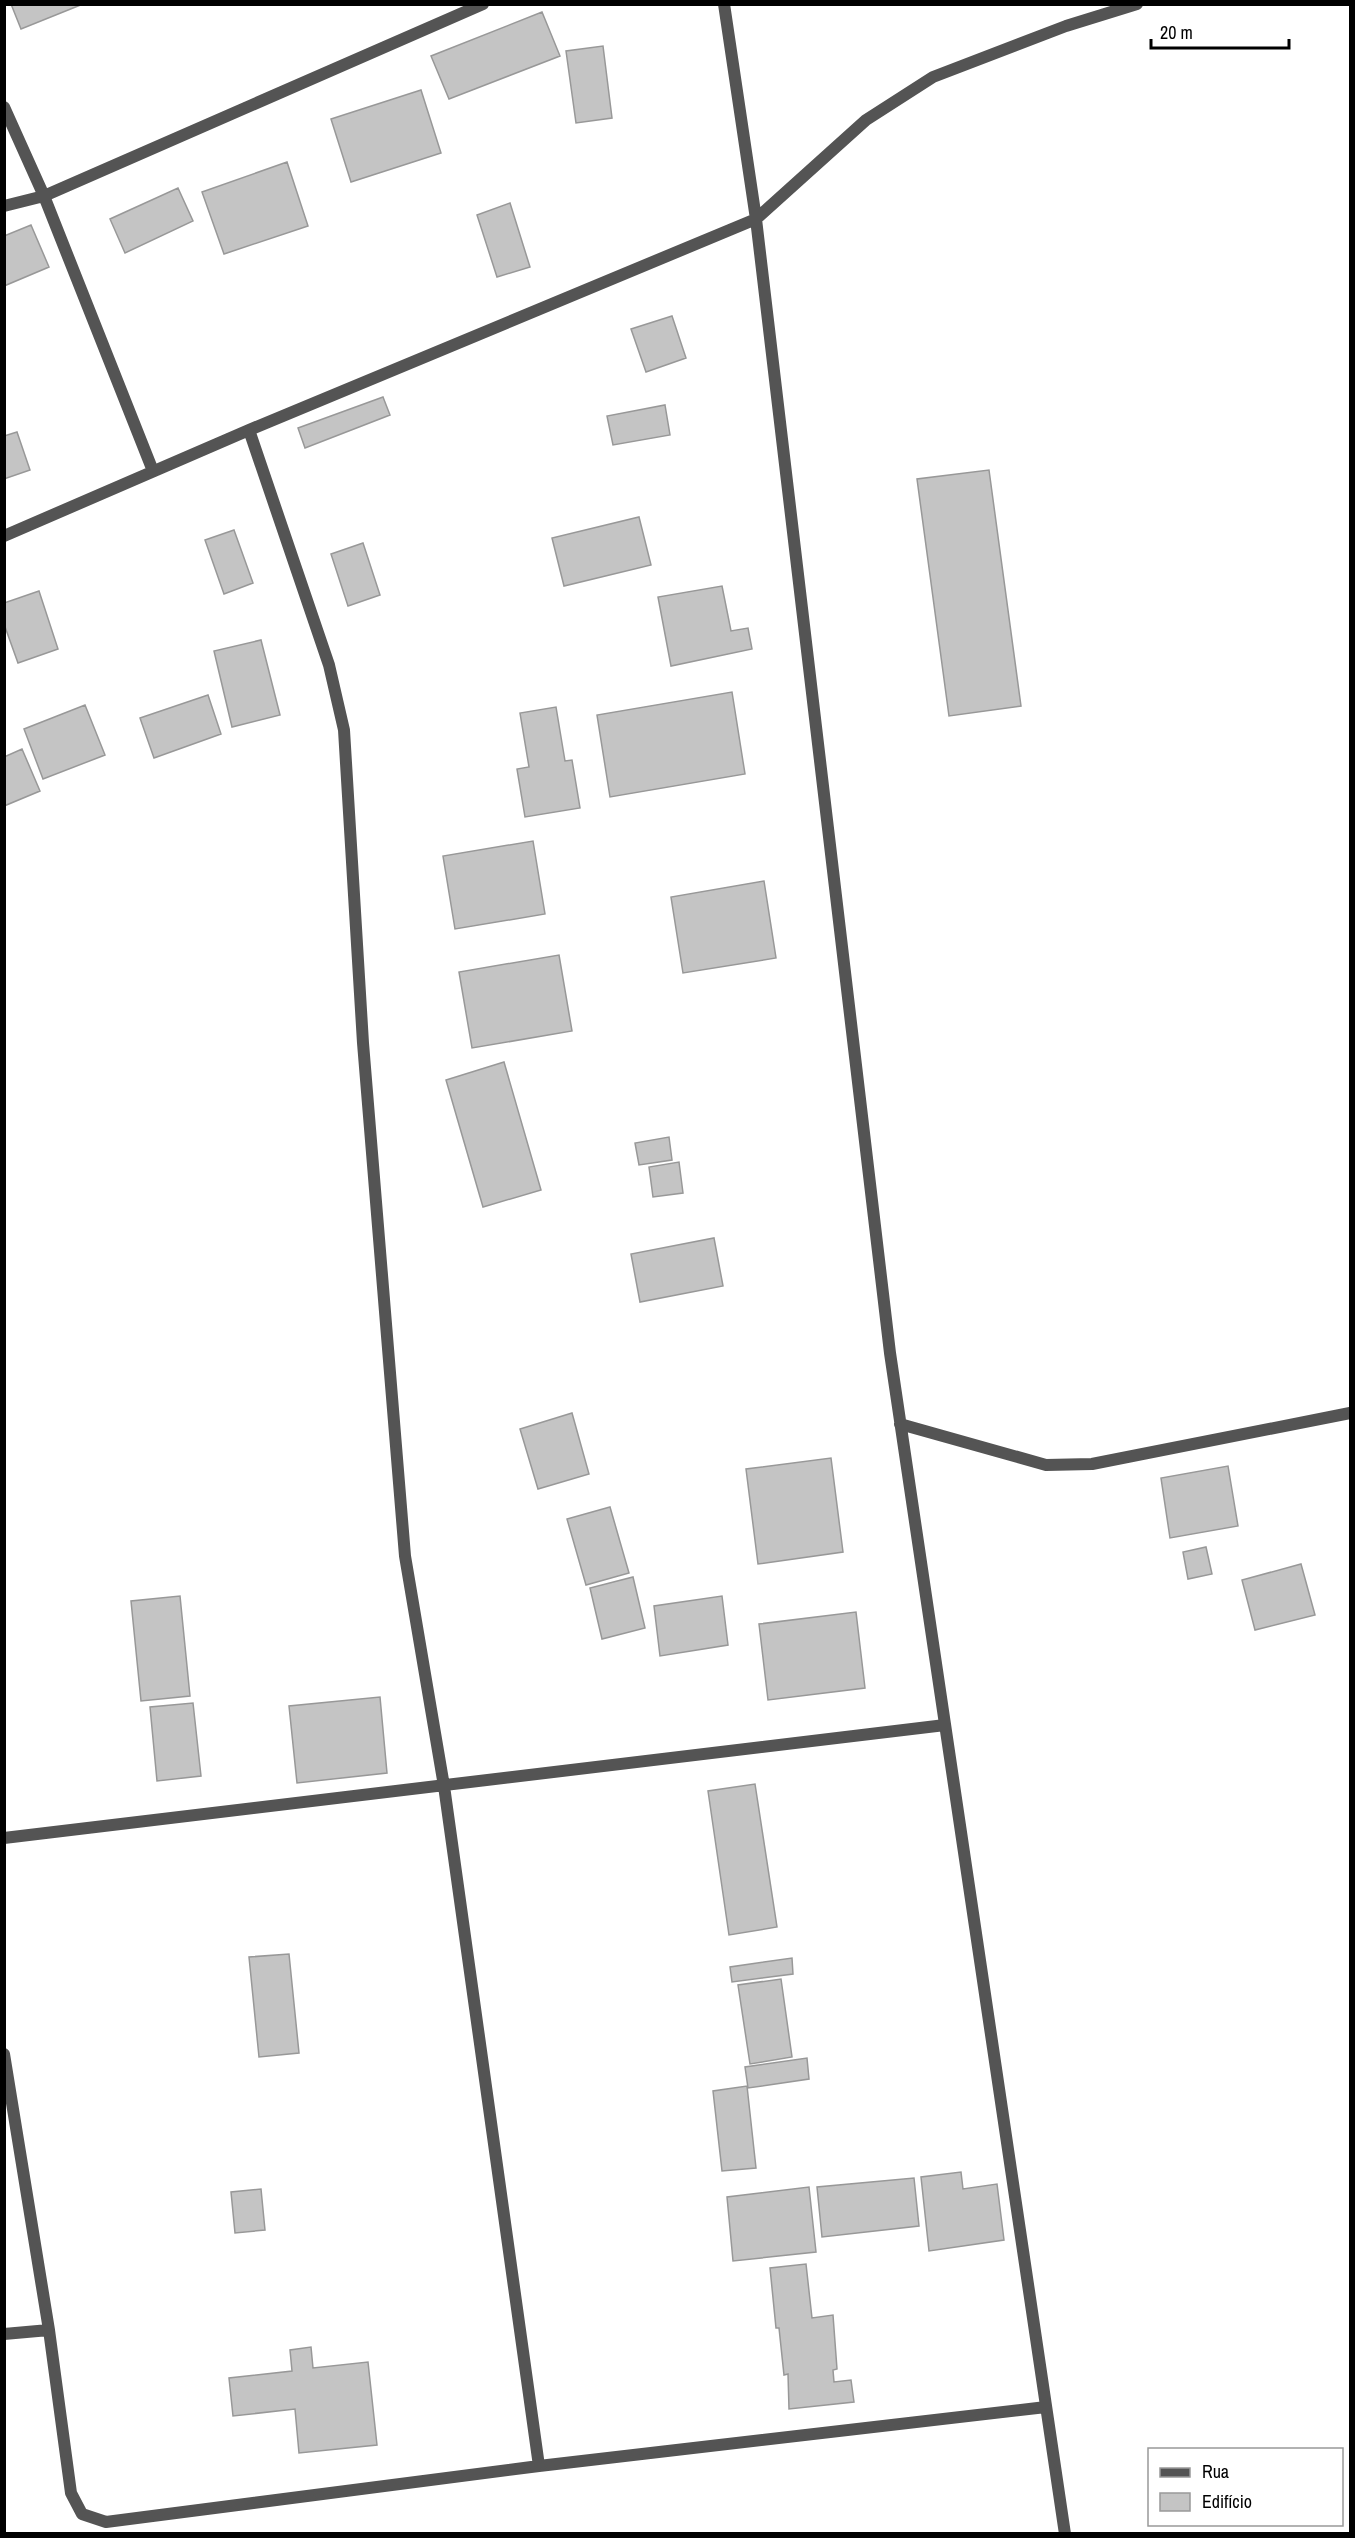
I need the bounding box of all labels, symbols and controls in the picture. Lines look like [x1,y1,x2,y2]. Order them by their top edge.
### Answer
scale bar [1151,12,1289,50]
text: 20 m [1160,20,1193,45]
legend [1148,2448,1343,2526]
text: Rua [1202,2459,1229,2484]
text: Edifício [1202,2489,1252,2514]

